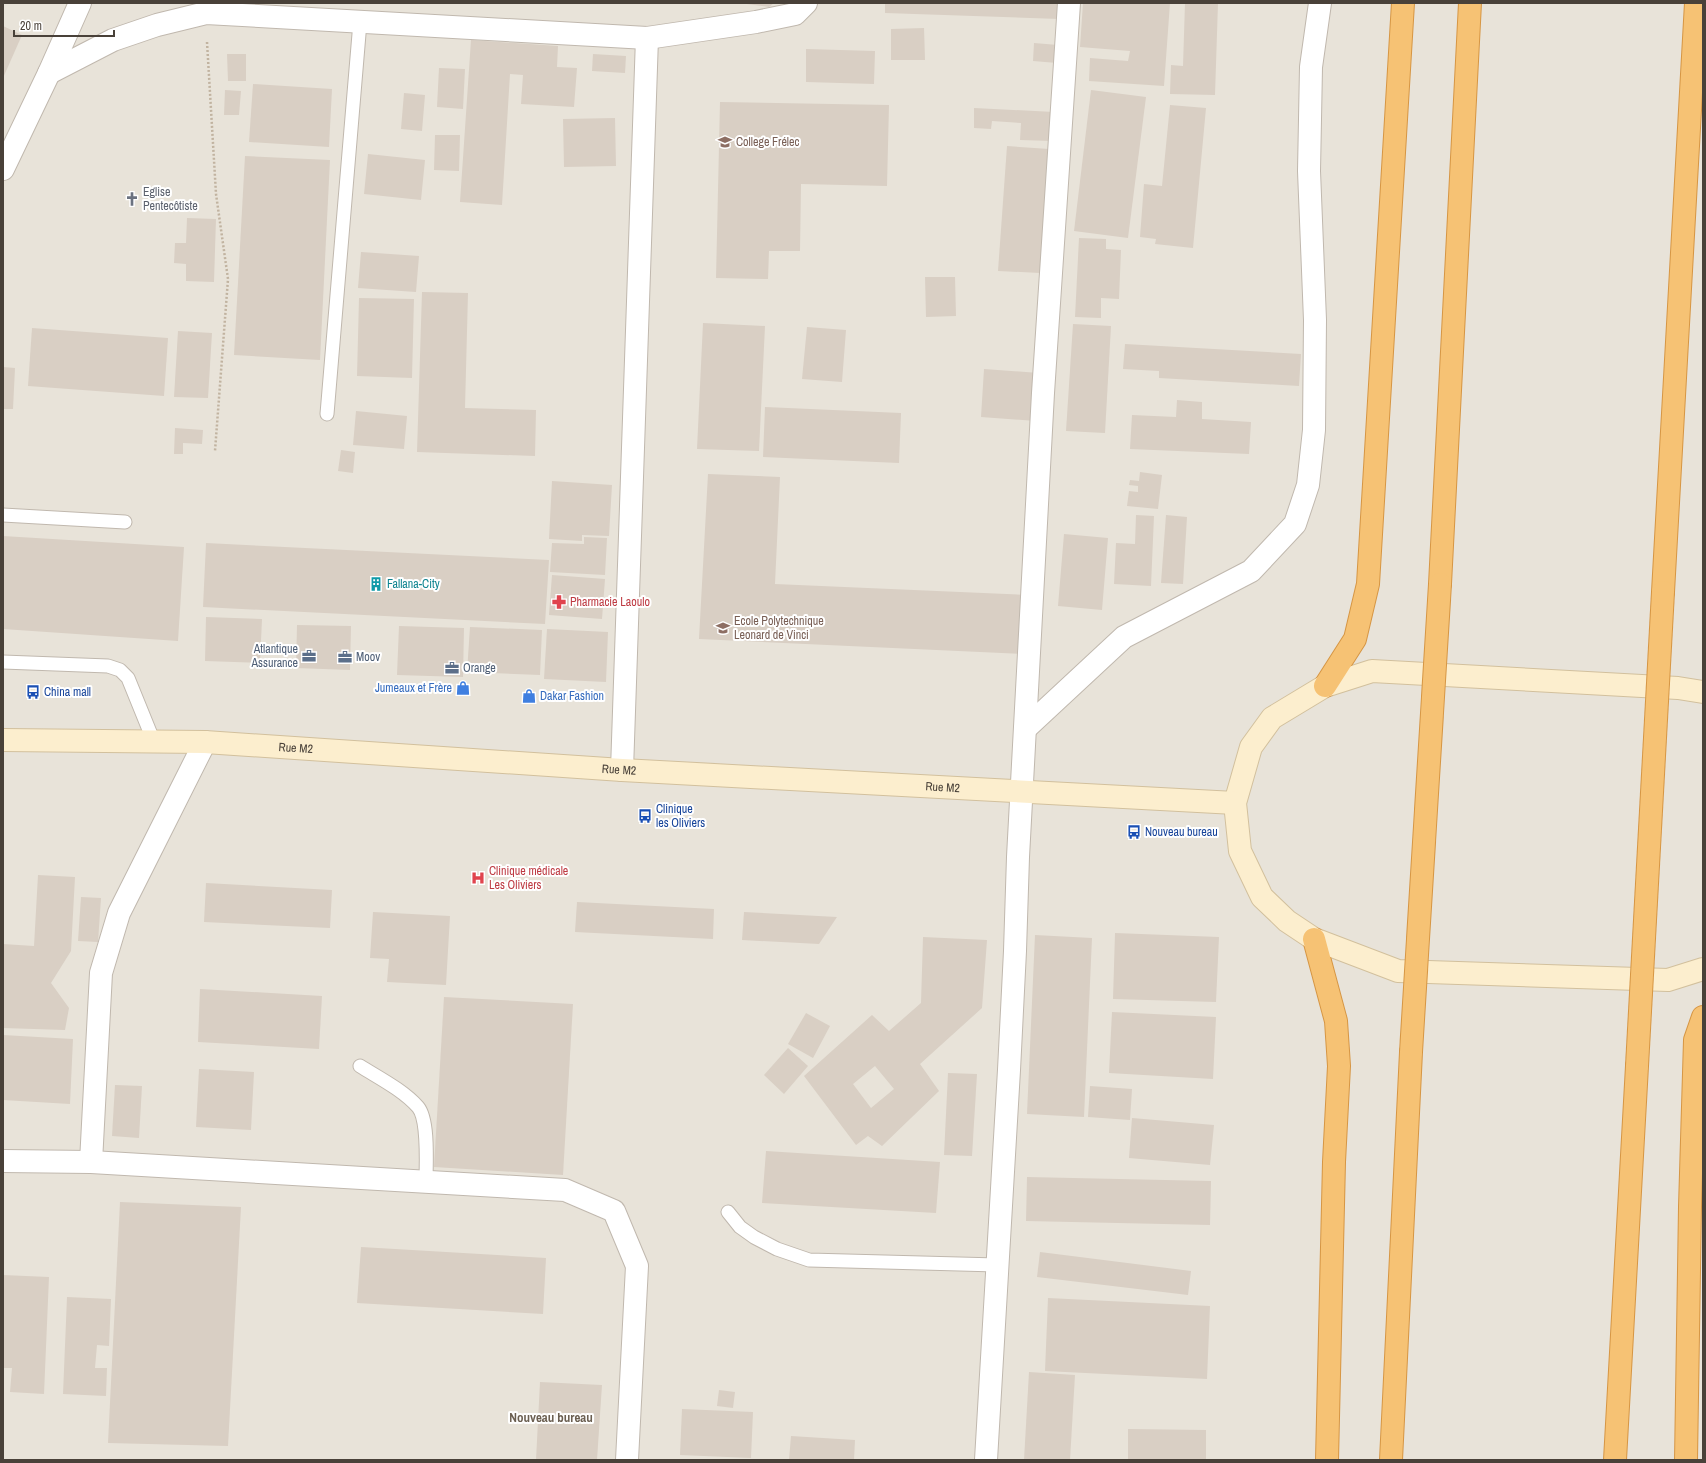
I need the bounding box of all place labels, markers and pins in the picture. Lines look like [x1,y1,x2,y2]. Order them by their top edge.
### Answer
school or university icon: College Frélec [717,134,733,150]
place label: College Frélec [736,134,800,150]
place label: Eglise Pentecôtiste [143,184,198,214]
church icon: Eglise Pentecôtiste [124,191,140,207]
building icon: Fallana-City [368,576,384,592]
place label: Fallana-City [387,576,440,592]
pharmacy icon: Pharmacie Laoulo [551,594,567,610]
place label: Pharmacie Laoulo [570,594,650,610]
place label: Ecole Polytechnique Leonard de Vinci [734,613,824,643]
school or university icon: Ecole Polytechnique Leonard de Vinci [715,620,731,636]
place label: Atlantique Assurance [251,641,298,671]
office icon: Atlantique Assurance [301,648,317,664]
office icon: Moov [337,649,353,665]
place label: Moov [356,649,380,665]
office icon: Orange [444,660,460,676]
place label: Orange [463,660,496,676]
place label: Jumeaux et Frère [375,680,452,696]
shop icon: Jumeaux et Frère [455,680,471,696]
bus stop icon: China mall [25,684,41,700]
place label: China mall [44,684,91,700]
shop icon: Dakar Fashion [521,688,537,704]
place label: Dakar Fashion [540,688,604,704]
place label: Clinique les Oliviers [656,801,705,831]
bus stop icon: Clinique les Oliviers [637,808,653,824]
bus stop icon: Nouveau bureau [1126,824,1142,840]
place label: Nouveau bureau [1145,824,1218,840]
place label: Clinique médicale Les Oliviers [489,863,568,893]
hospital icon: Clinique médicale Les Oliviers [470,870,486,886]

